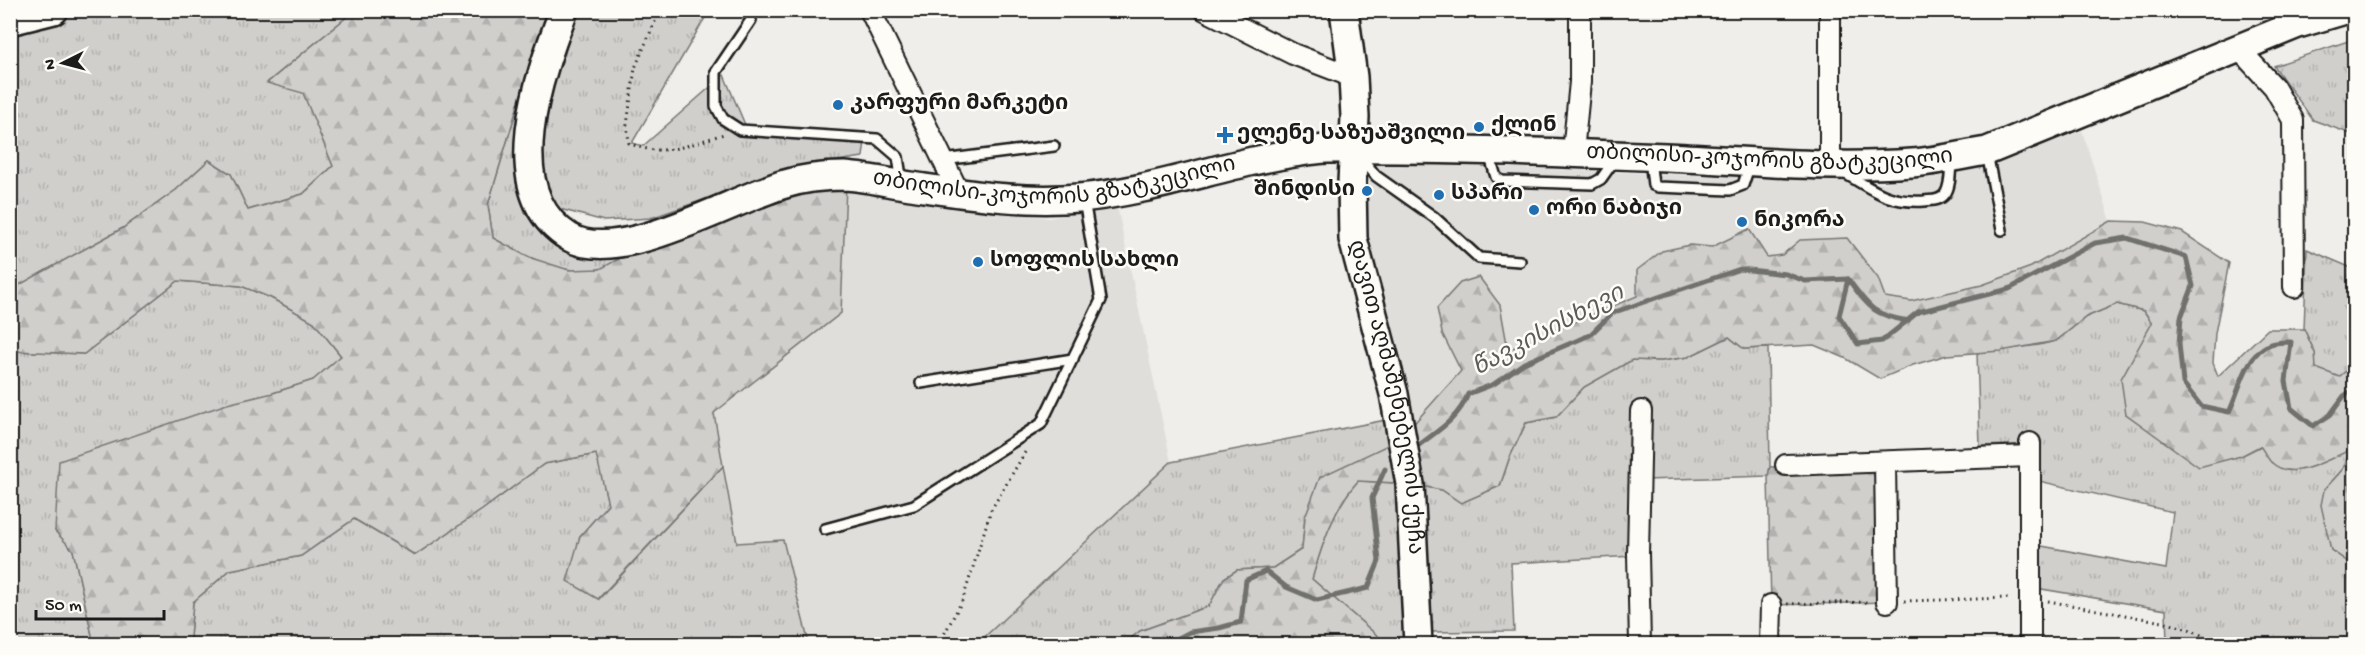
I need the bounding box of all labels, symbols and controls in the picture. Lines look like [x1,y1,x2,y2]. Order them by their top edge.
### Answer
north arrow [33,33,93,93]
text: N [42,57,62,70]
place label: კარფური მარკეტი [850,92,1068,118]
marker: კარფური მარკეტი [831,98,845,112]
place label: ქლინ [1491,114,1557,140]
marker: ქლინ [1472,120,1486,134]
place label: ელენე საზუაშვილი [1237,122,1465,148]
marker: ელენე საზუაშვილი [1218,128,1232,142]
street label: თბილისი-კოჯორის გზატკეცილი [1586,141,1955,178]
street label: თბილისი-კოჯორის გზატკეცილი [870,153,1239,213]
place label: შინდისი [1254,178,1355,204]
place label: სპარი [1451,182,1523,208]
marker: შინდისი [1360,184,1374,198]
marker: სპარი [1432,188,1446,202]
place label: ორი ნაბიჯი [1546,197,1682,223]
marker: ორი ნაბიჯი [1527,203,1541,217]
place label: ნიკორა [1754,209,1845,235]
marker: ნიკორა [1735,215,1749,229]
street label: დავით აღმაშენებელის ქუჩა [1341,238,1427,555]
place label: სოფლის სახლი [990,249,1179,275]
marker: სოფლის სახლი [971,255,985,269]
water label: წავკისისხევი [1468,279,1631,384]
scale bar [36,583,164,621]
text: 50 m [45,596,82,617]

